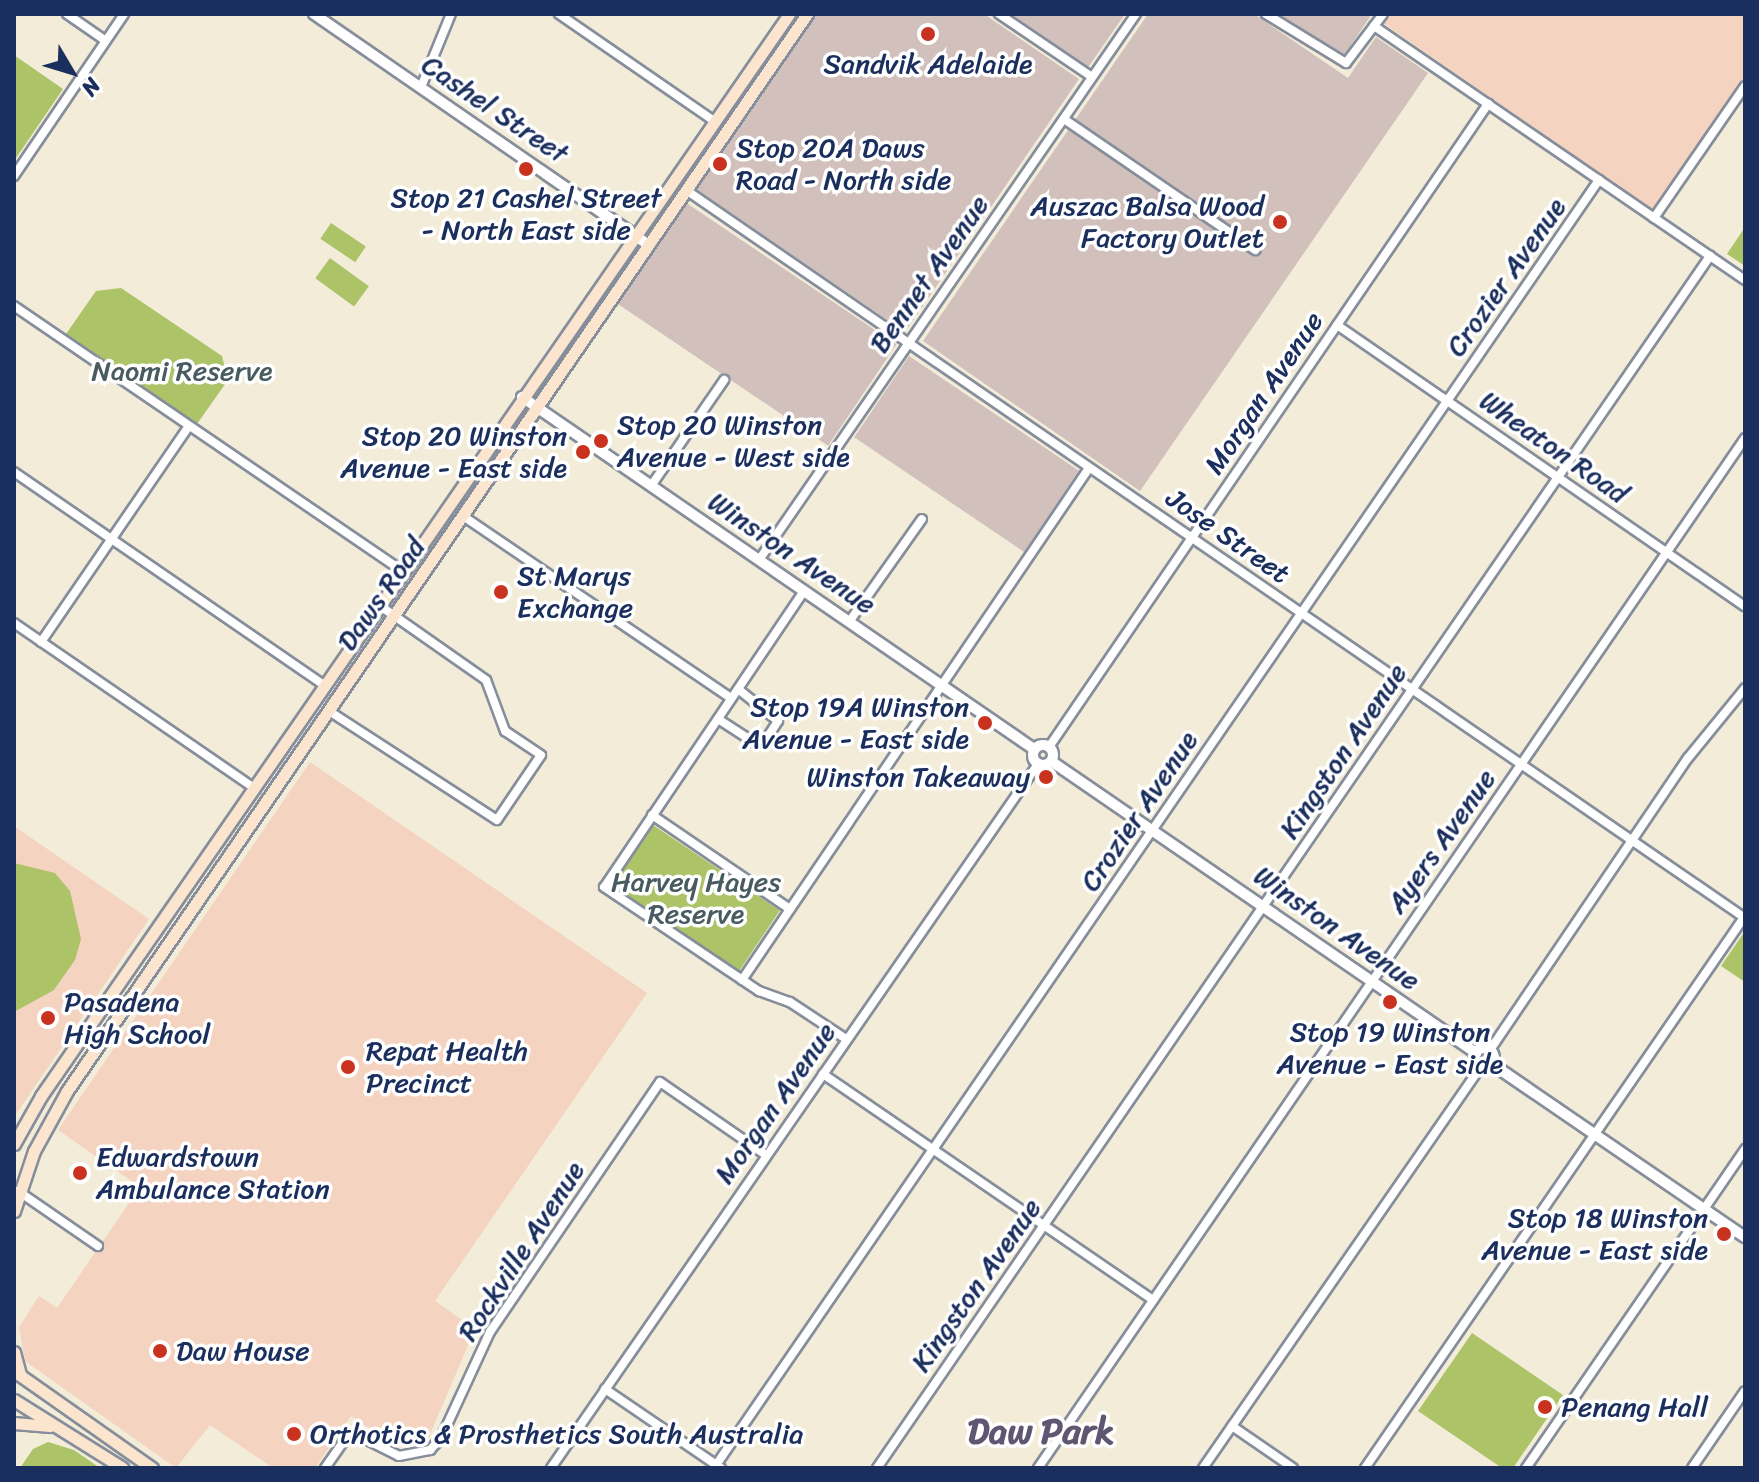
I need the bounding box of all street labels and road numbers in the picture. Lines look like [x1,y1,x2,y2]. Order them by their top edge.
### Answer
street label: Cashel Street [415,48,575,170]
street label: Bennet Avenue [862,189,996,359]
street label: Crozier Avenue [1439,191,1573,363]
street label: Morgan Avenue [1197,305,1331,481]
street label: Wheaton Road [1473,384,1635,510]
street label: Jose Street [1160,481,1296,591]
street label: Winston Avenue [702,485,882,621]
street label: Daws Road [330,531,432,657]
street label: Kingston Avenue [1272,657,1414,845]
street label: Crozier Avenue [1073,725,1205,897]
street label: Ayers Avenue [1379,763,1503,919]
street label: Winston Avenue [1248,858,1426,998]
street label: Morgan Avenue [707,1016,843,1190]
street label: Rockville Avenue [451,1155,591,1347]
street label: Kingston Avenue [904,1192,1048,1378]

